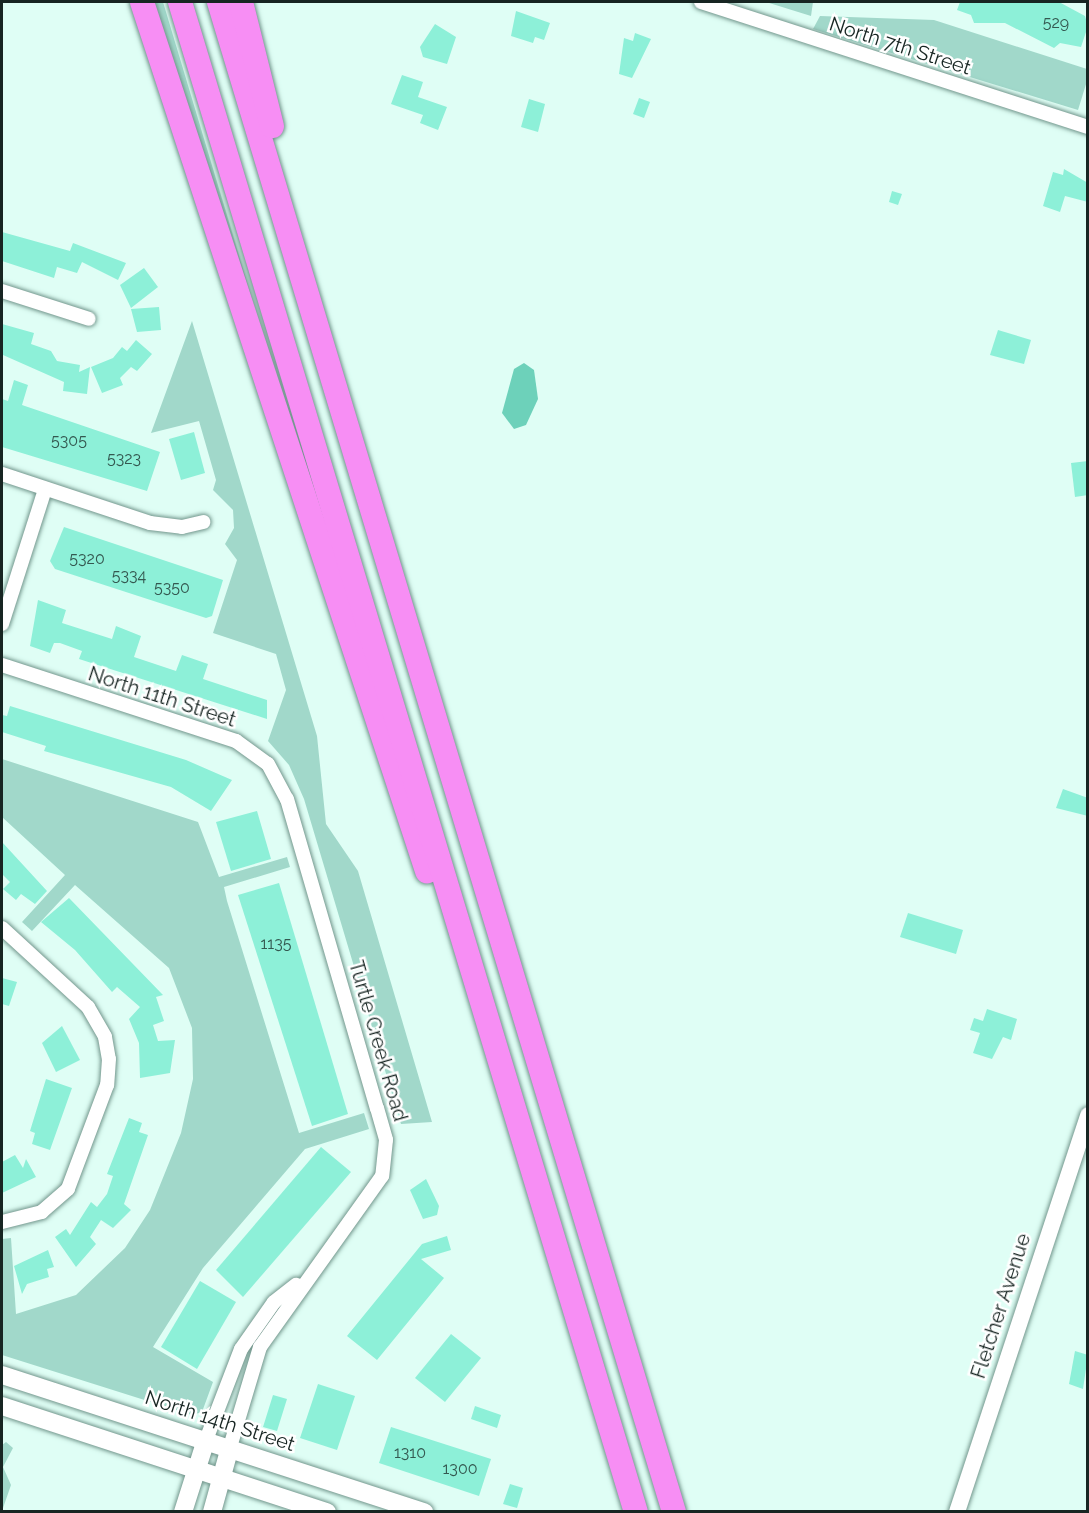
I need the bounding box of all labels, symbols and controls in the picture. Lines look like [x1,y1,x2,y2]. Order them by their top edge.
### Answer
street label: North 7th Street [826,12,974,80]
house number: 529 [1043,13,1069,33]
house number: 5305 [51,431,87,451]
house number: 5323 [107,449,141,469]
house number: 5320 [69,549,105,569]
house number: 5334 [112,566,146,586]
house number: 5350 [154,578,190,598]
street label: North 11th Street [85,662,239,732]
house number: 1135 [261,934,291,954]
street label: Turtle Creek Road [344,958,412,1124]
street label: Fletcher Avenue [966,1230,1036,1382]
street label: North 14th Street [142,1385,298,1457]
house number: 1310 [394,1443,426,1463]
house number: 1300 [443,1459,477,1479]

